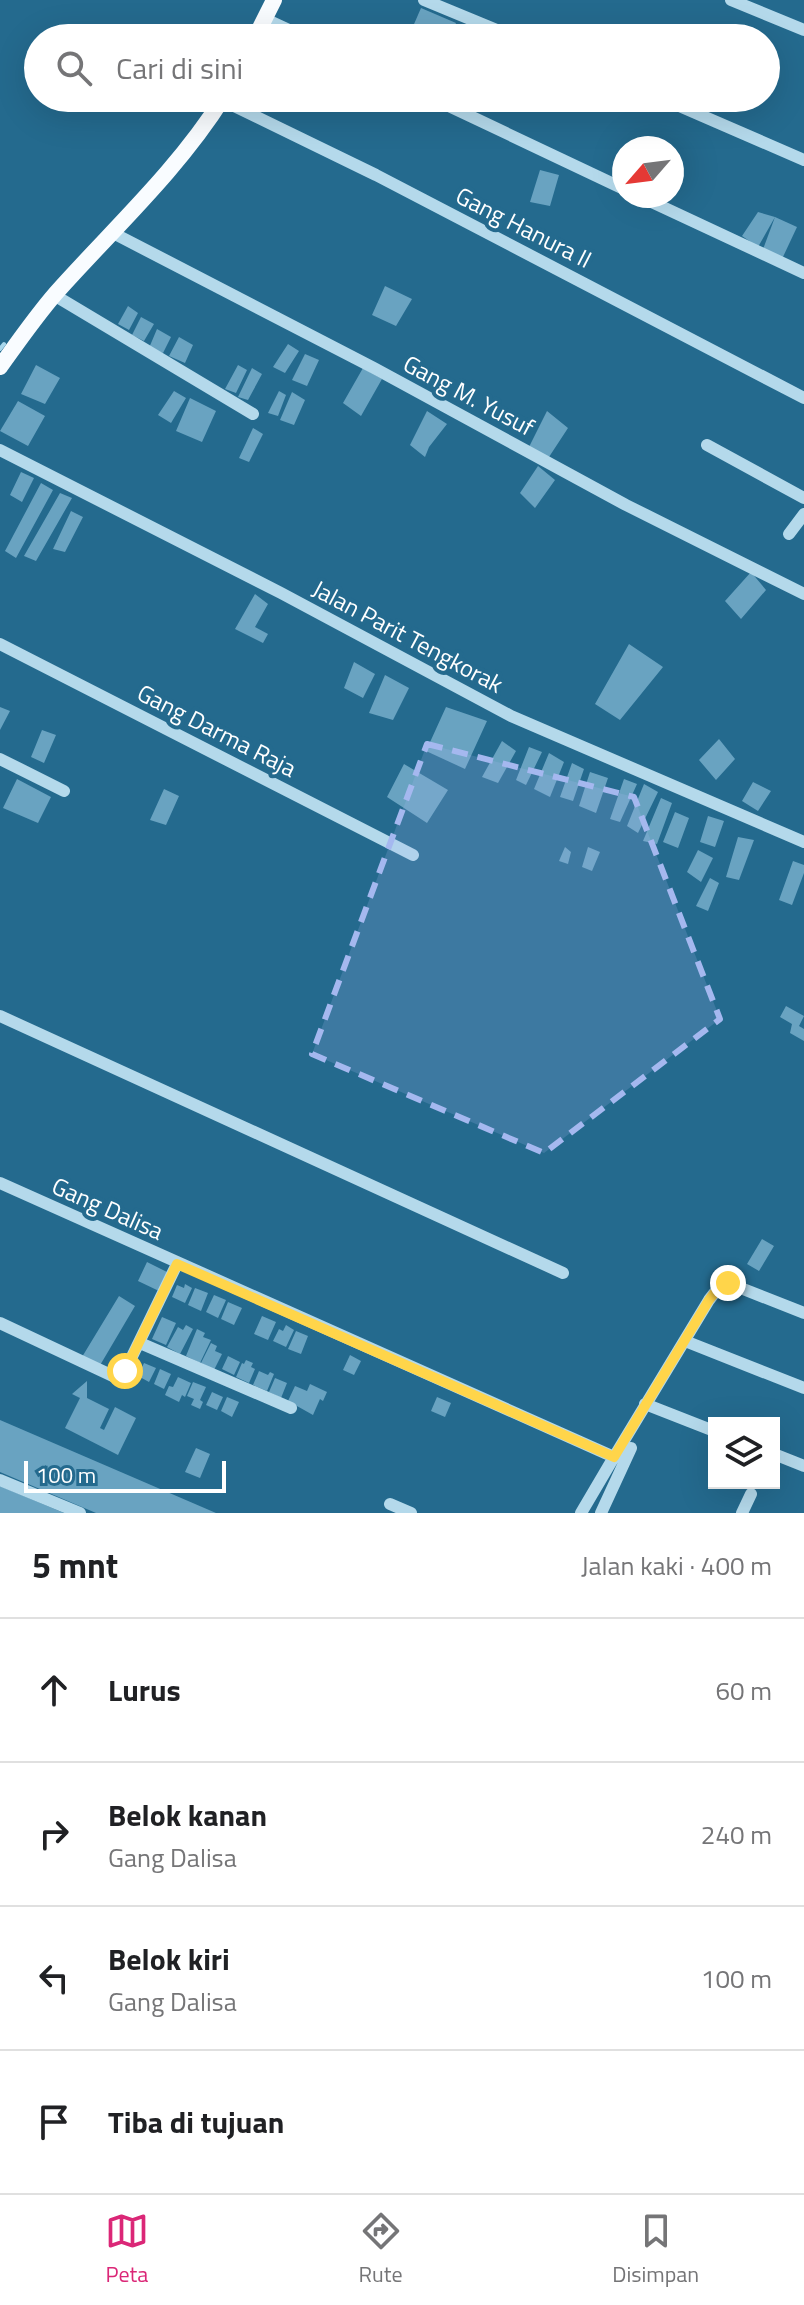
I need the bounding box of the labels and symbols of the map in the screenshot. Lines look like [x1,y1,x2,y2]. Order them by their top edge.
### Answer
north arrow [612,136,684,208]
street label: Gang Hanura II [450,177,598,277]
street label: Gang M. Yusuf [397,345,541,445]
street label: Jalan Parit Tengkorak [306,570,510,702]
street label: Gang Darma Raja [131,674,303,786]
street label: Gang Dalisa [46,1167,170,1249]
route end [710,1265,746,1301]
route start [107,1353,143,1389]
scale bar [24,1457,226,1493]

